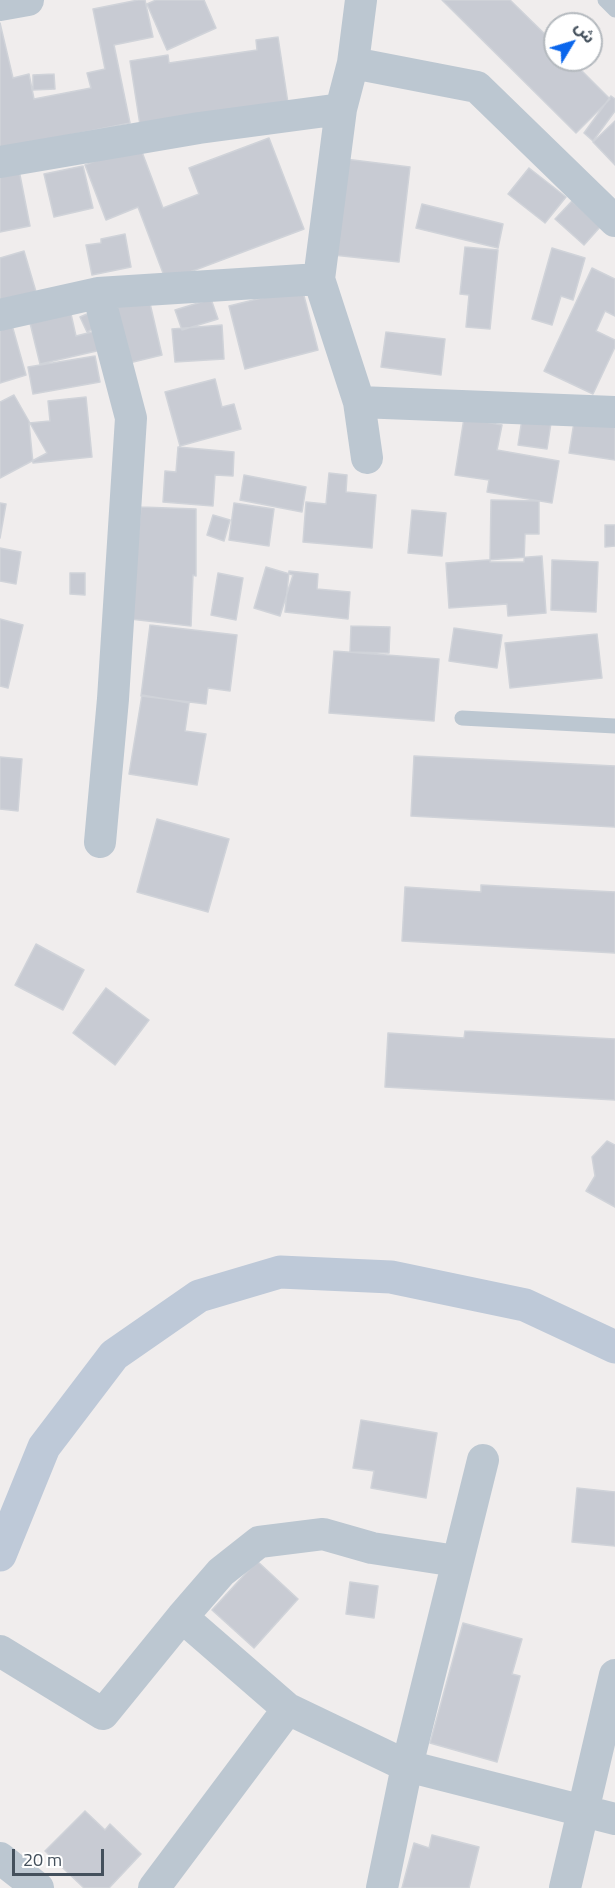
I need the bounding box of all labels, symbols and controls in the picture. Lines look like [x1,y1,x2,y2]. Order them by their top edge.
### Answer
north arrow [543,12,603,72]
text: ش [569,16,602,48]
scale bar [15,1837,106,1875]
text: 20 m [23,1846,62,1873]

